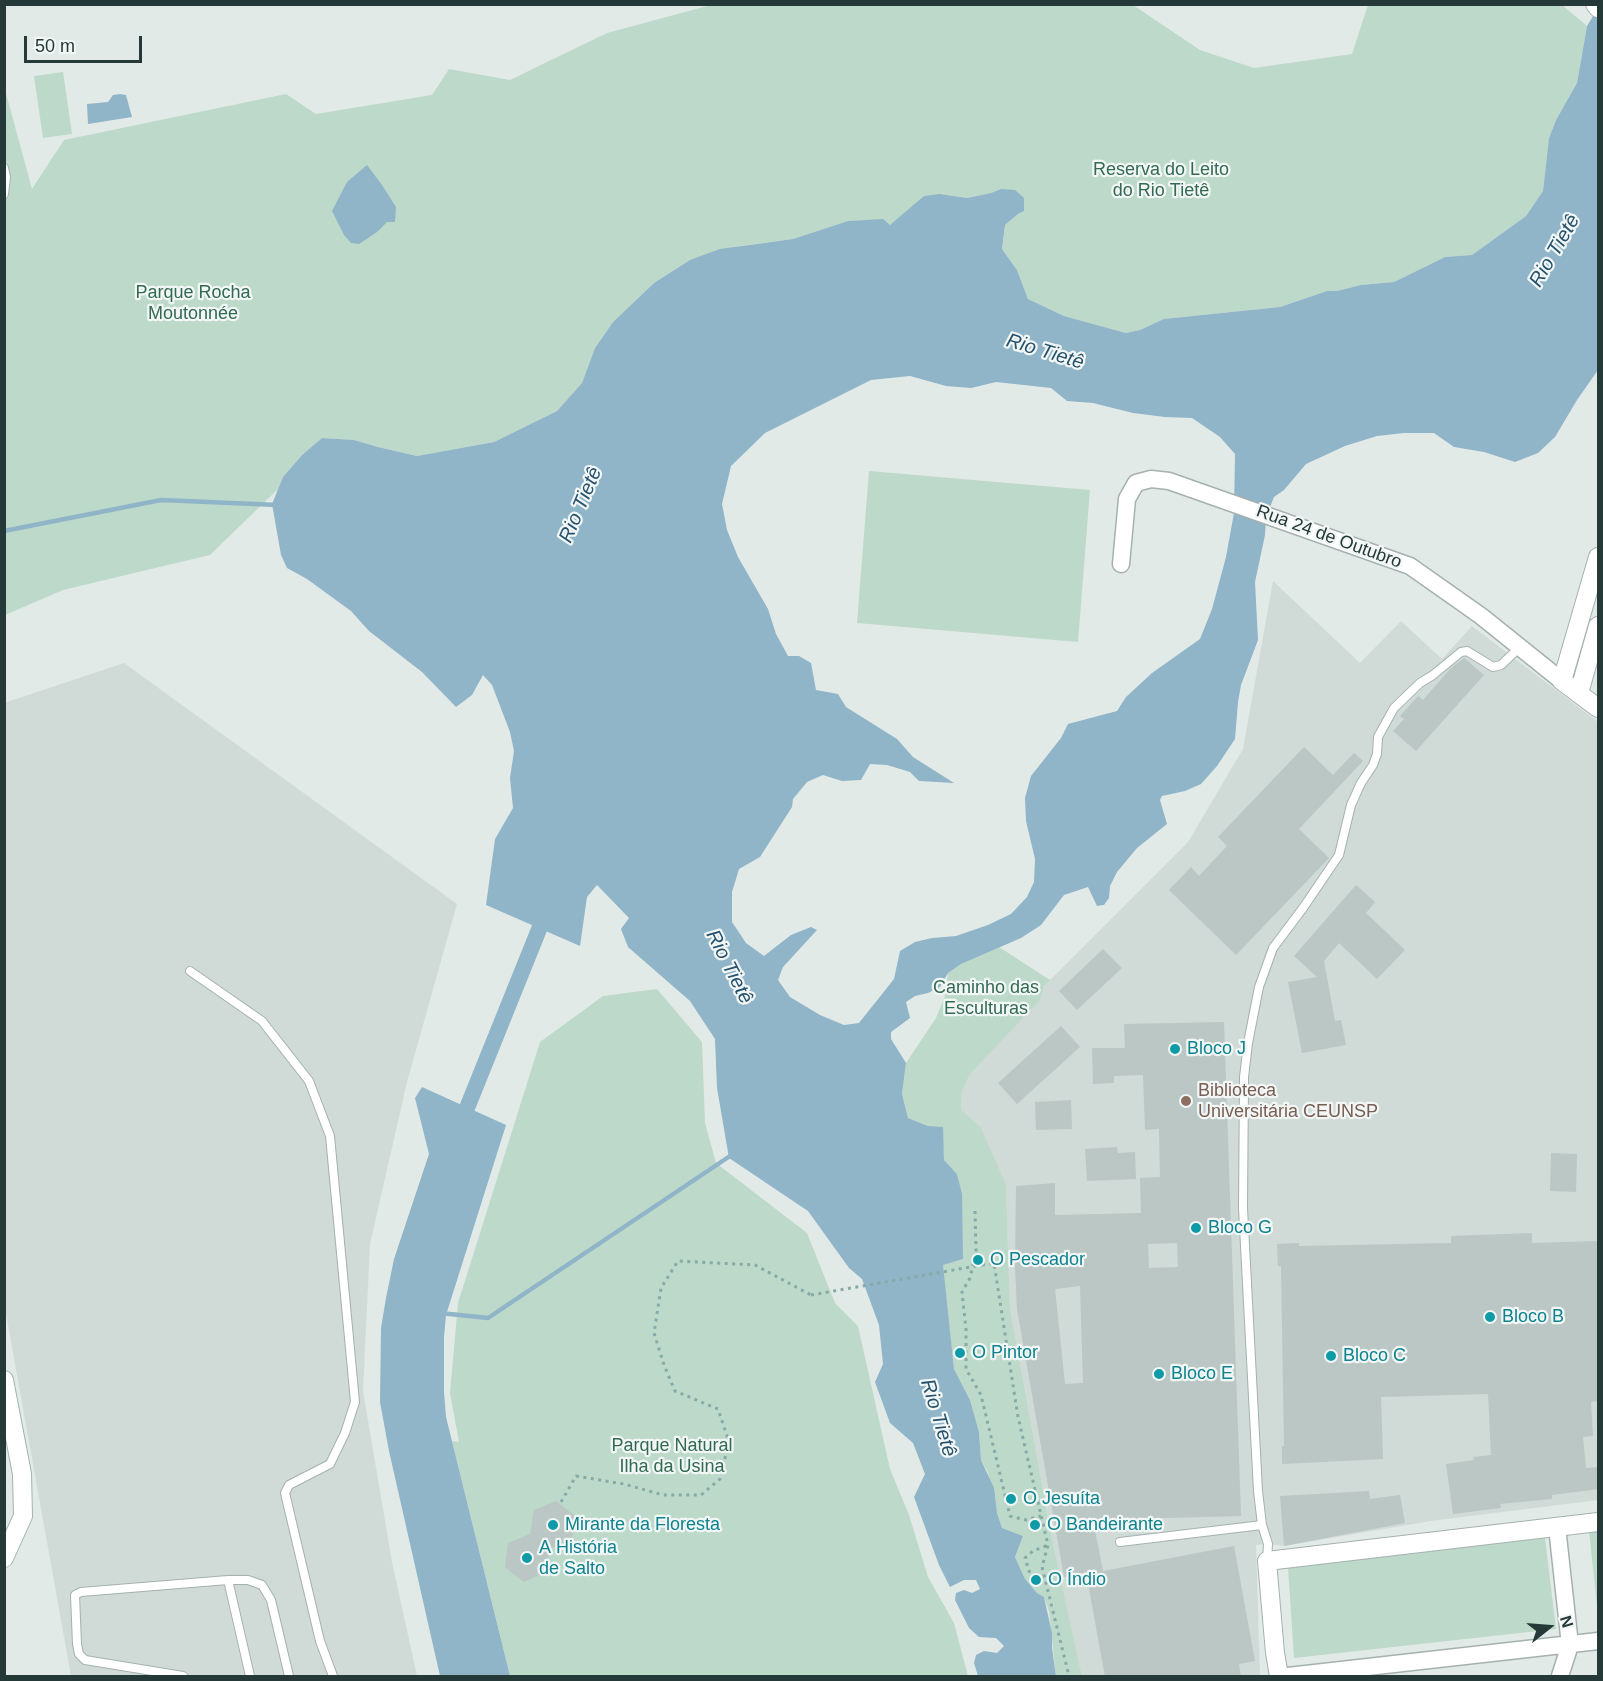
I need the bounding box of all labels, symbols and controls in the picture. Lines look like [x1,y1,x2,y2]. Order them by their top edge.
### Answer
scale bar [27,24,146,62]
text: 50 m [35,36,75,56]
park label: Reserva do Leito do Rio Tietê [1093,159,1229,201]
water label: Rio Tietê [1525,210,1585,292]
park label: Parque Rocha Moutonnée [135,282,251,324]
water label: Rio Tietê [1003,329,1087,375]
water label: Rio Tietê [554,464,608,546]
street label: Rua 24 de Outubro [1253,501,1405,573]
water label: Rio Tietê [700,926,758,1008]
park label: Caminho das Esculturas [933,977,1039,1020]
place label: Bloco J [1187,1038,1246,1060]
marker: Bloco J [1168,1042,1182,1056]
place label: Biblioteca Universitária CEUNSP [1198,1080,1378,1122]
marker: Biblioteca Universitária CEUNSP [1179,1094,1193,1108]
place label: Bloco G [1208,1217,1272,1239]
marker: Bloco G [1189,1221,1203,1235]
place label: O Pescador [990,1249,1085,1271]
marker: O Pescador [971,1253,985,1267]
place label: Bloco B [1502,1306,1564,1328]
marker: Bloco B [1483,1310,1497,1324]
place label: O Pintor [972,1342,1038,1364]
place label: Bloco C [1343,1345,1406,1367]
marker: O Pintor [953,1346,967,1360]
marker: Bloco C [1324,1349,1338,1363]
place label: Bloco E [1171,1363,1233,1385]
marker: Bloco E [1152,1367,1166,1381]
water label: Rio Tietê [915,1376,961,1460]
park label: Parque Natural Ilha da Usina [611,1435,733,1478]
place label: O Jesuíta [1023,1488,1100,1510]
marker: O Jesuíta [1004,1492,1018,1506]
place label: Mirante da Floresta [565,1514,720,1536]
place label: O Bandeirante [1047,1514,1163,1536]
marker: Mirante da Floresta [546,1518,560,1532]
marker: O Bandeirante [1028,1518,1042,1532]
place label: A História de Salto [539,1537,617,1580]
marker: A História de Salto [520,1551,534,1565]
place label: O Índio [1048,1569,1106,1591]
marker: O Índio [1029,1573,1043,1587]
north arrow [1519,1597,1579,1657]
text: N [1557,1614,1577,1630]

